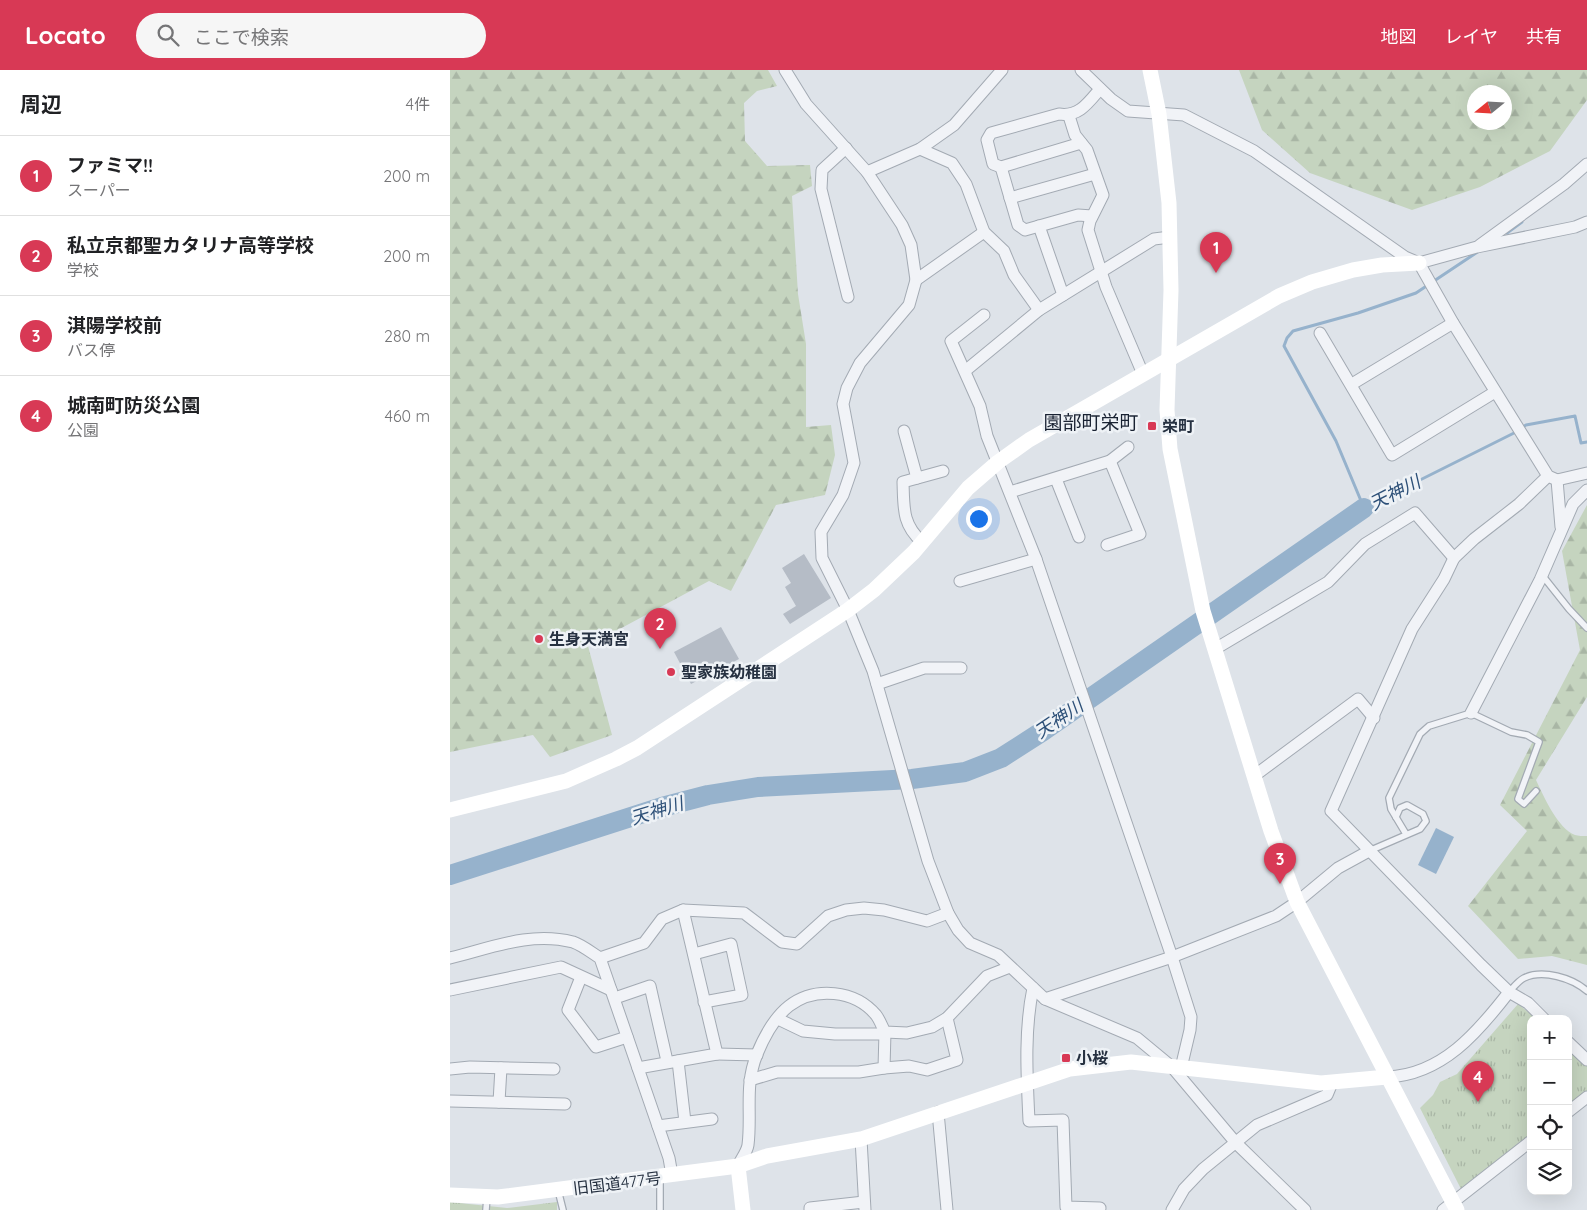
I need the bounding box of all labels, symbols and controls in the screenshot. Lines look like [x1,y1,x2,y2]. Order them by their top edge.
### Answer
search box [136,13,486,58]
text: Locato [25,20,106,50]
icon: search [154,21,182,49]
text: ここで検索 [194,25,289,49]
text: 地図 [1381,25,1417,48]
text: レイヤ [1445,25,1498,48]
text: 共有 [1526,25,1562,48]
north arrow [1467,85,1512,130]
text: 周辺 [20,91,62,117]
text: 4件 [406,94,430,114]
text: ファミマ!! [67,153,153,177]
text: 1 [33,166,39,186]
text: 200 m [383,166,430,186]
text: スーパー [67,180,131,200]
pin: 1 [1200,232,1232,273]
text: 私立京都聖カタリナ高等学校 [67,233,314,257]
text: 2 [31,246,41,266]
text: 200 m [383,246,430,266]
text: 学校 [67,260,99,280]
text: 淇陽学校前 [67,313,162,337]
text: 3 [32,326,40,346]
text: 280 m [384,326,430,346]
text: バス停 [67,340,115,360]
text: 城南町防災公園 [67,393,200,417]
text: 4 [31,406,41,426]
text: 460 m [384,406,430,426]
district label: 園部町栄町 [1043,410,1139,434]
place label: 栄町 [1162,416,1194,436]
text: 公園 [67,420,99,440]
marker: 栄町 [1146,420,1158,432]
water label: 天神川 [1365,469,1426,515]
your location [966,506,992,532]
pin: 2 [644,608,676,649]
place label: 生身天満宮 [549,629,629,649]
marker: 生身天満宮 [533,633,545,645]
place label: 聖家族幼稚園 [681,662,777,682]
marker: 聖家族幼稚園 [665,666,677,678]
water label: 天神川 [1030,693,1089,743]
water label: 天神川 [628,791,688,829]
pin: 3 [1264,843,1296,884]
map controls [1527,1015,1572,1195]
button: + [1527,1015,1572,1060]
place label: 小桜 [1076,1048,1108,1068]
marker: 小桜 [1060,1052,1072,1064]
button: − [1527,1060,1572,1105]
pin: 4 [1462,1061,1494,1102]
button: locate [1527,1105,1572,1150]
button: layers [1527,1150,1572,1195]
street label: 旧国道477号 [572,1168,662,1198]

